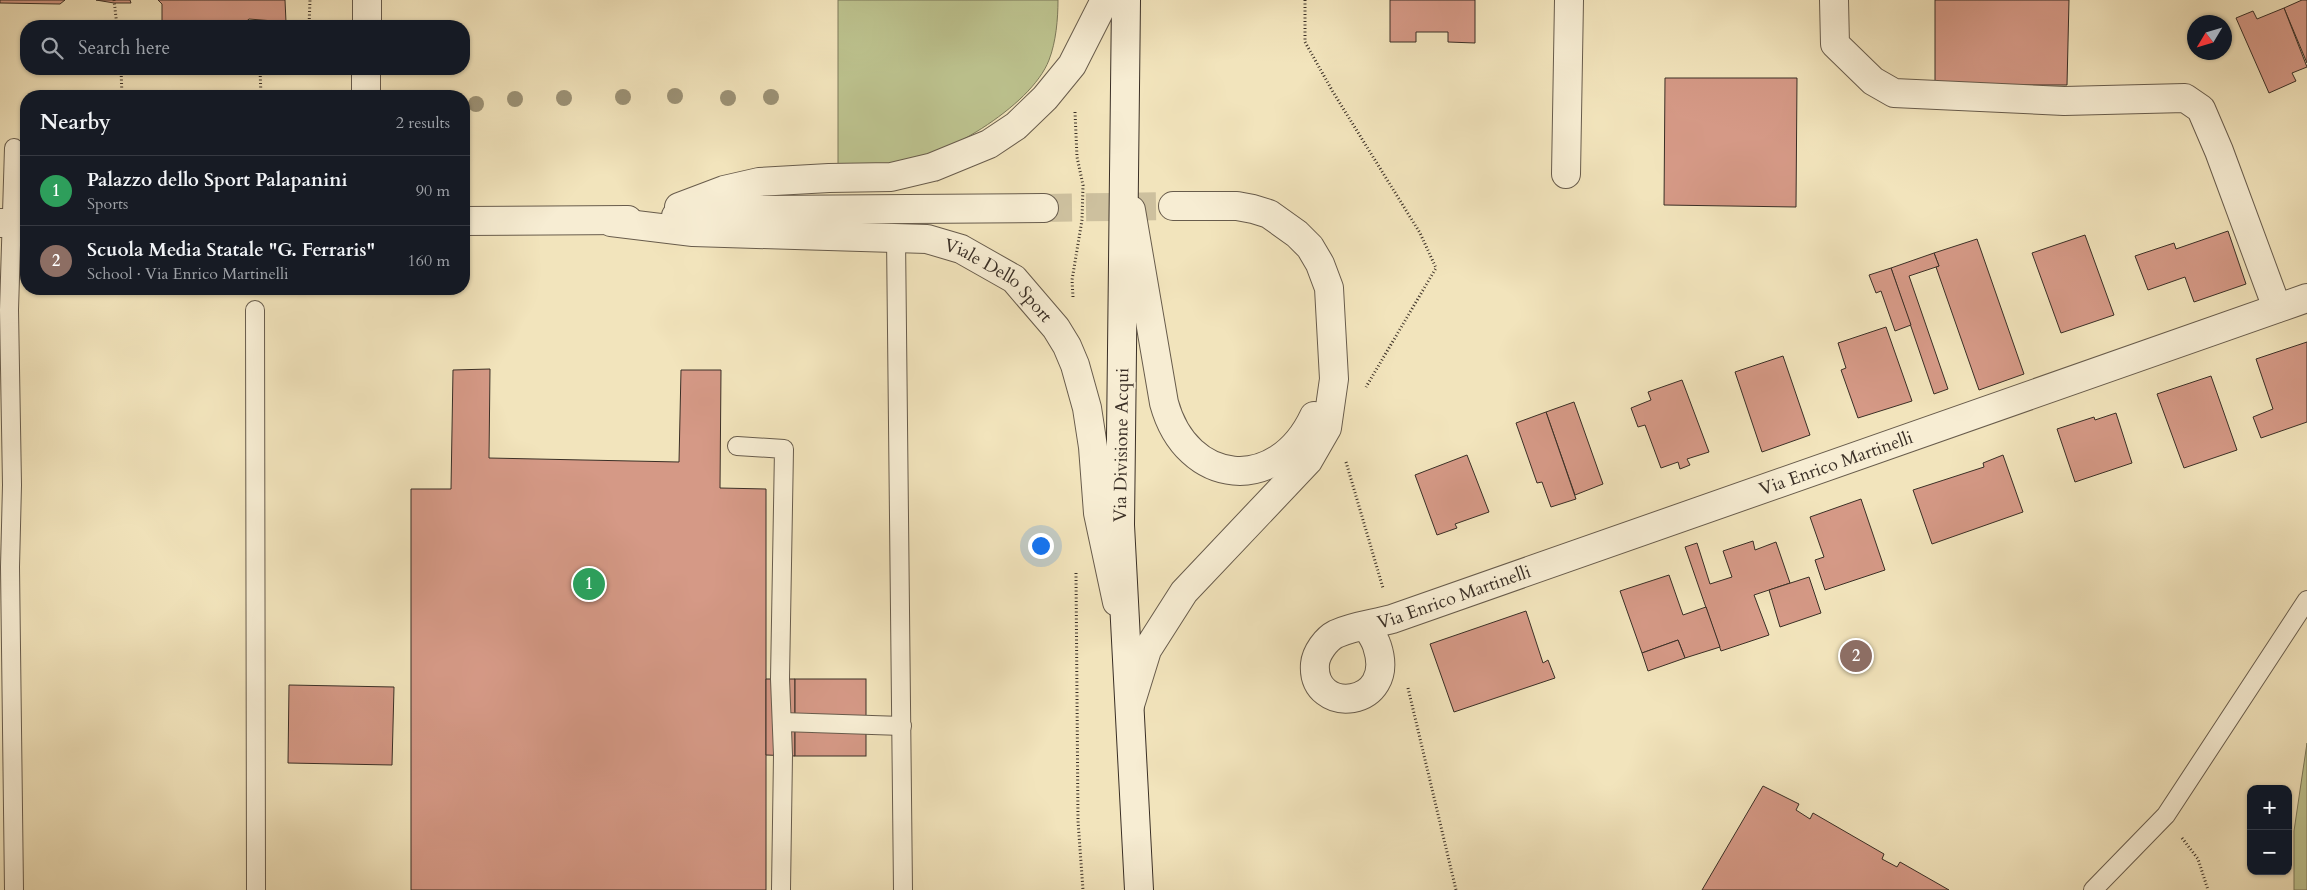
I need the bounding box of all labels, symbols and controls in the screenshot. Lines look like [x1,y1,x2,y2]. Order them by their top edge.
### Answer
north arrow [2187,15,2232,60]
search box [20,20,470,75]
icon: search [38,34,66,62]
text: Search here [78,35,170,61]
text: Nearby [40,108,111,137]
text: 2 results [396,112,450,134]
text: Palazzo dello Sport Palapanini [87,167,347,193]
text: 1 [52,180,60,202]
text: 90 m [416,180,450,202]
text: Sports [87,193,128,215]
street label: Viale Dello Sport [941,233,1058,328]
text: Scuola Media Statale "G. Ferraris" [87,237,375,263]
text: 2 [52,250,60,272]
text: 160 m [408,250,450,272]
text: School · Via Enrico Martinelli [87,263,289,285]
street label: Via Divisione Acqui [1108,368,1135,522]
street label: Via Enrico Martinelli [1756,425,1916,502]
your location [1028,533,1054,559]
street label: Via Enrico Martinelli [1375,559,1534,635]
pin: 1 [573,565,605,603]
pin: 2 [1840,637,1872,675]
map controls [2247,785,2292,875]
button: + [2247,785,2292,830]
button: − [2247,830,2292,875]

